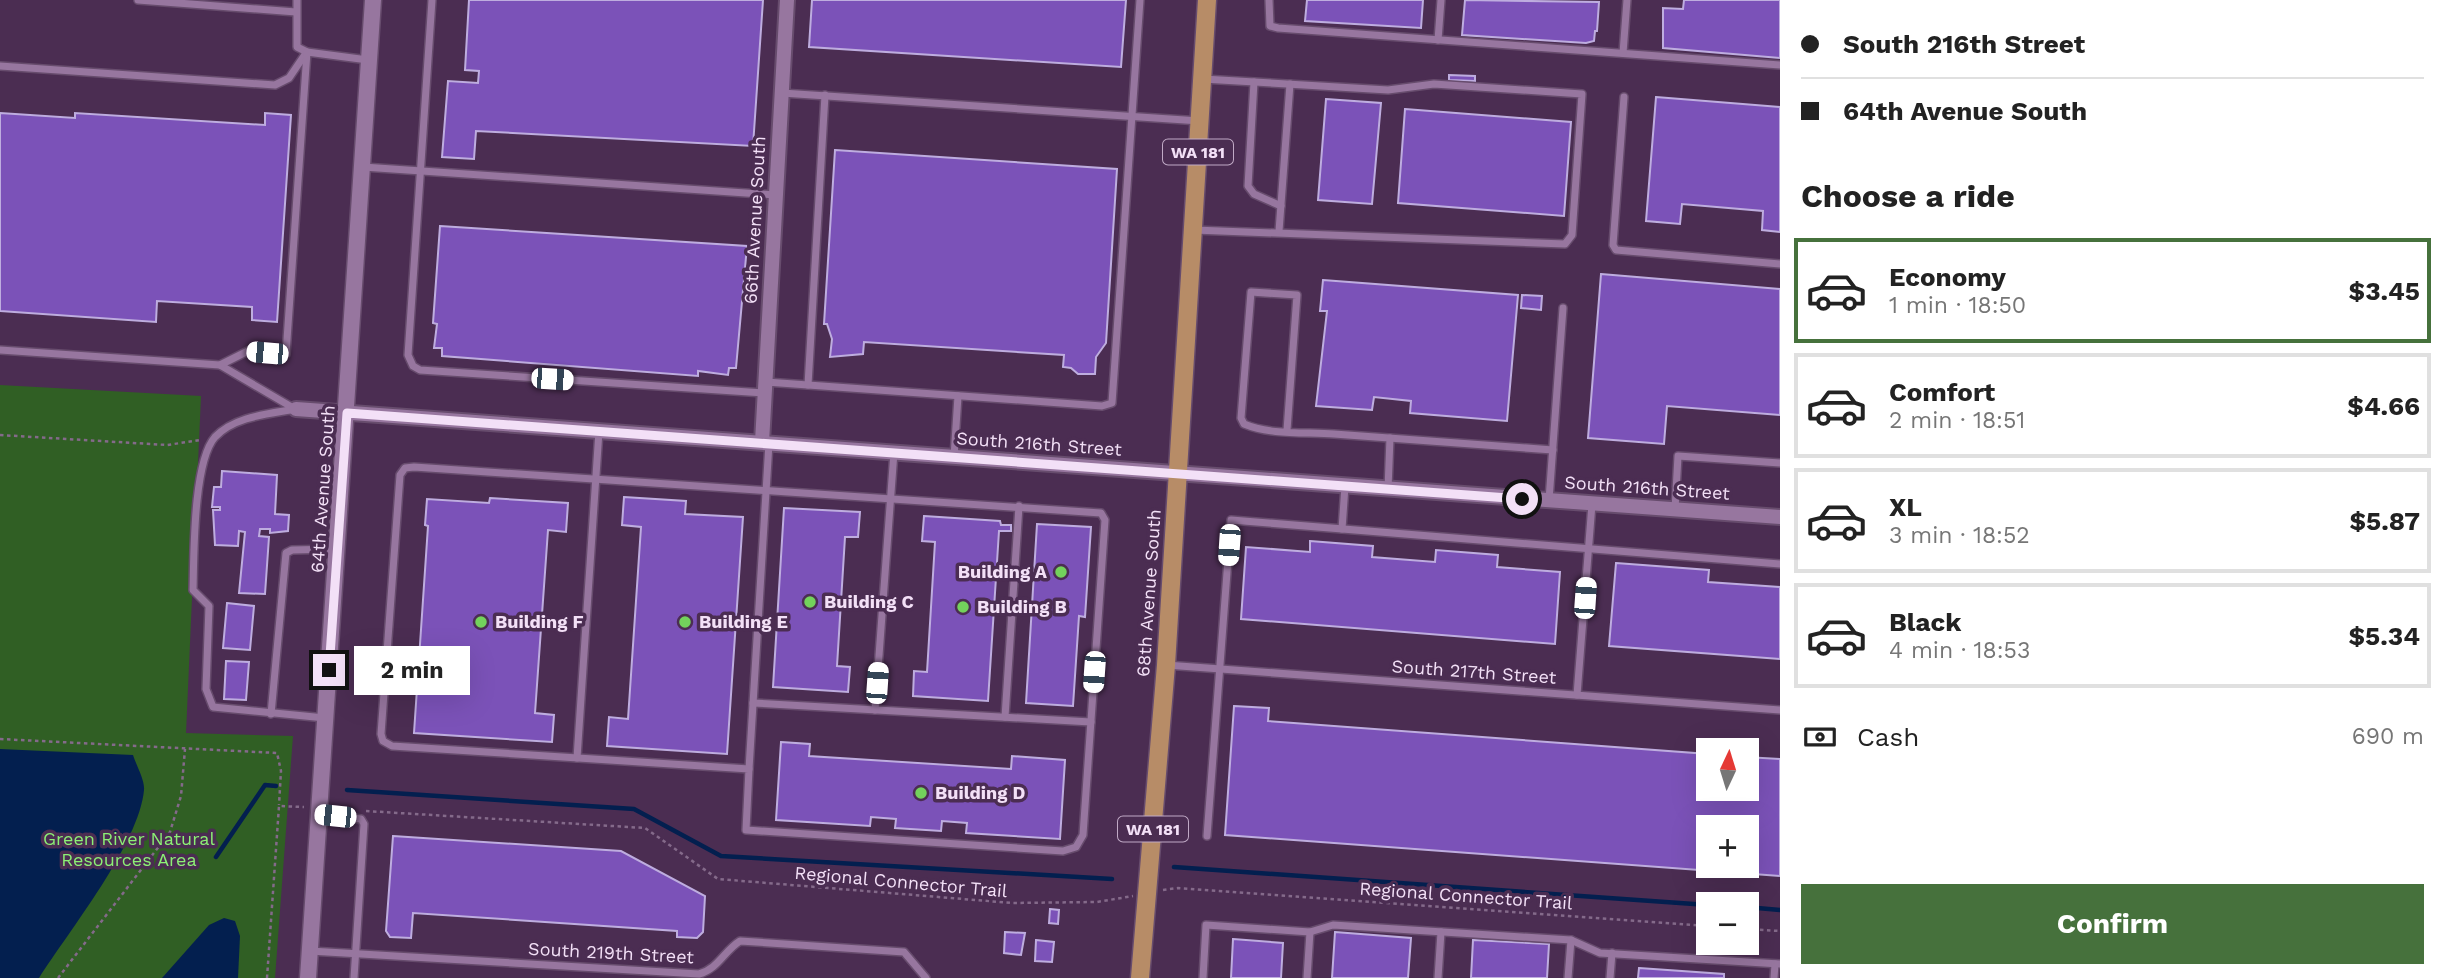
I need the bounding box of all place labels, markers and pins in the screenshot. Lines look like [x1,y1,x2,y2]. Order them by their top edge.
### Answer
place label: Building A [958,561,1048,582]
marker: Building A [1053,564,1069,580]
place label: Building C [824,591,914,612]
marker: Building C [802,594,818,610]
place label: Building B [977,596,1067,617]
marker: Building B [955,599,971,615]
place label: Building F [495,611,584,632]
place label: Building E [699,611,788,632]
marker: Building F [473,614,489,630]
marker: Building E [677,614,693,630]
place label: Building D [935,782,1025,803]
marker: Building D [913,785,929,801]

